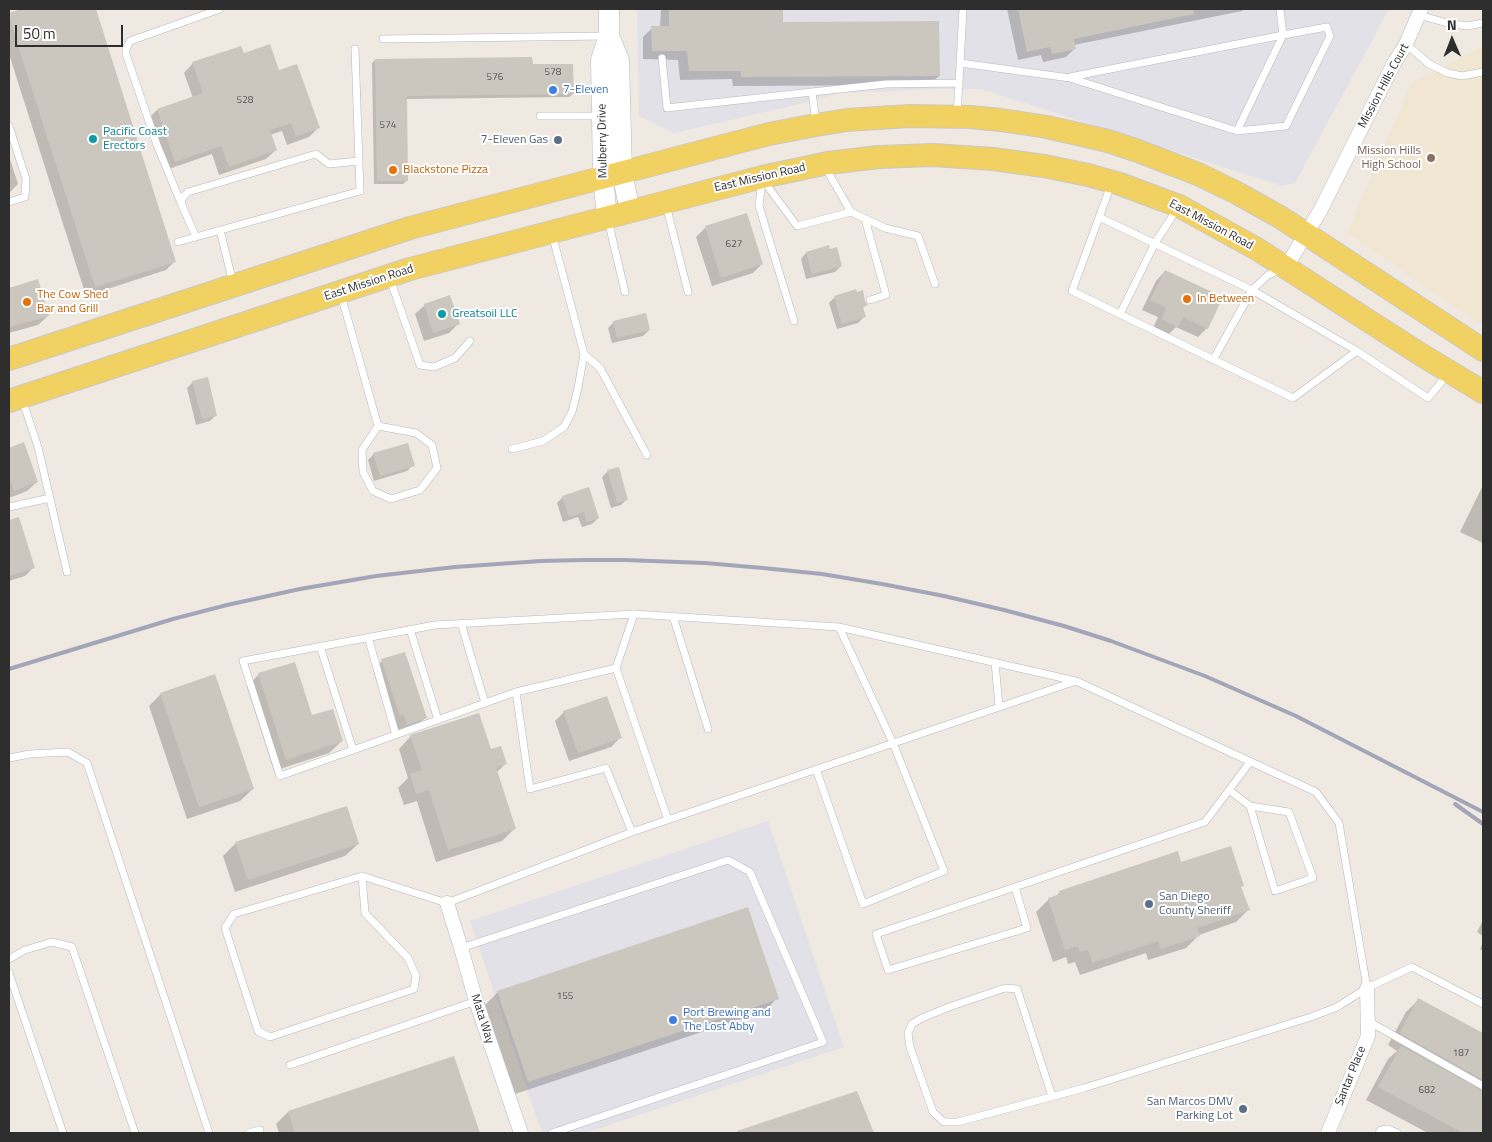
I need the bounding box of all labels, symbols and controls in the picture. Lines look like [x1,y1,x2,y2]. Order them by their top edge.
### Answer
text: N [1447,14,1457,35]
scale bar [18,15,125,47]
north arrow [1427,15,1477,65]
text: 50 m [23,22,56,45]
street label: Mission Hills Court [1356,41,1412,131]
house number: 578 [545,67,561,79]
house number: 576 [487,72,503,84]
place label: 7-Eleven [563,83,609,97]
marker: 7-Eleven [547,84,559,96]
house number: 528 [237,95,253,107]
street label: Mulberry Drive [595,104,611,178]
house number: 574 [380,120,396,132]
place label: Pacific Coast Erectors [103,125,167,153]
marker: Pacific Coast Erectors [87,133,99,145]
place label: 7-Eleven Gas [481,133,548,147]
marker: 7-Eleven Gas [552,134,564,146]
place label: Mission Hills High School [1357,144,1421,172]
marker: Mission Hills High School [1425,152,1437,164]
street label: East Mission Road [713,161,807,195]
place label: Blackstone Pizza [403,163,488,177]
marker: Blackstone Pizza [387,164,399,176]
street label: East Mission Road [1167,197,1255,253]
house number: 627 [726,239,742,251]
street label: East Mission Road [323,262,415,304]
place label: The Cow Shed Bar and Grill [37,288,108,316]
place label: In Between [1197,292,1254,306]
marker: In Between [1181,293,1193,305]
marker: The Cow Shed Bar and Grill [21,296,33,308]
place label: Greatsoil LLC [452,307,517,321]
marker: Greatsoil LLC [436,308,448,320]
place label: San Diego County Sheriff [1159,890,1231,918]
marker: San Diego County Sheriff [1143,898,1155,910]
house number: 155 [557,991,573,1003]
street label: Mata Way [467,992,497,1046]
place label: Port Brewing and The Lost Abby [683,1006,771,1034]
marker: Port Brewing and The Lost Abby [667,1014,679,1026]
street label: Santar Place [1333,1044,1369,1108]
house number: 187 [1453,1048,1469,1060]
house number: 682 [1419,1085,1435,1097]
place label: San Marcos DMV Parking Lot [1147,1095,1233,1123]
marker: San Marcos DMV Parking Lot [1237,1103,1249,1115]

